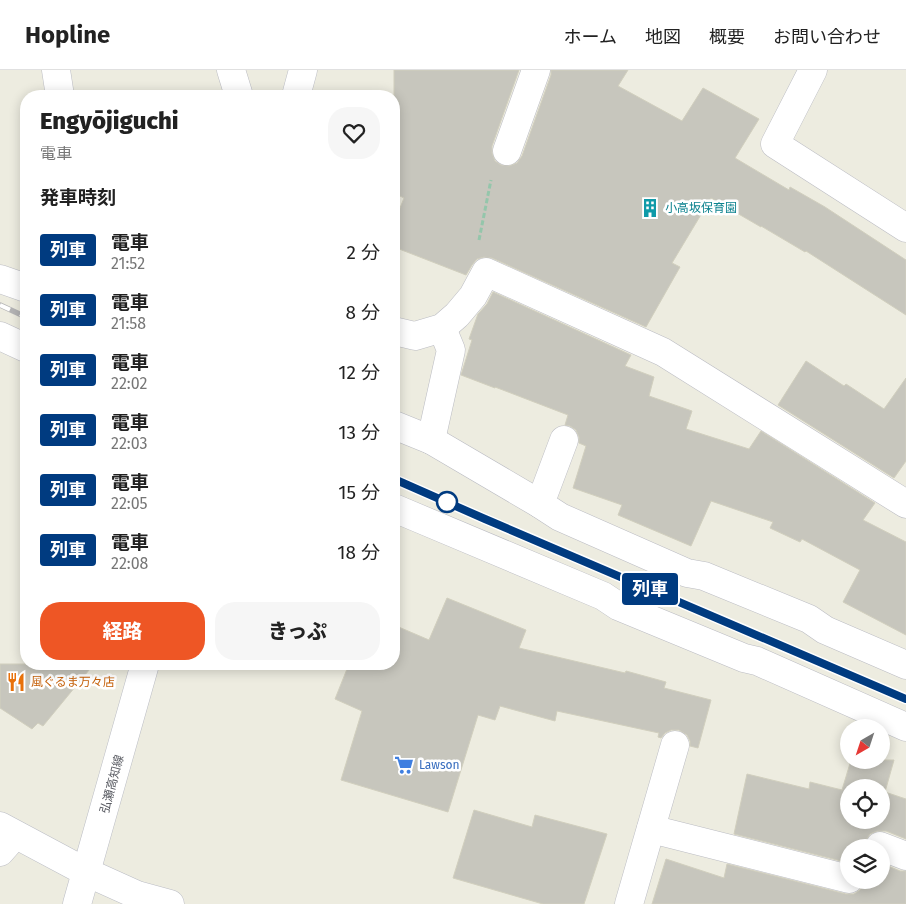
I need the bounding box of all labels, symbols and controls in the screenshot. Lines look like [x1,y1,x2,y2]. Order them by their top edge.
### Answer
text: Hopline [25,21,110,49]
text: ホーム [564,26,617,48]
text: 地図 [645,26,681,48]
text: 概要 [709,26,745,48]
text: お問い合わせ [773,26,881,48]
text: Engyōjiguchi [40,107,178,135]
button: heart [328,107,380,159]
text: 電車 [40,144,72,163]
text: 発車時刻 [40,186,116,209]
building icon: 小高坂保育園 [639,197,661,219]
place label: 小高坂保育園 [665,201,737,215]
text: 電車 [111,231,149,254]
text: 列車 [50,239,86,261]
text: 2 分 [347,241,380,264]
text: 21:52 [111,254,145,273]
text: 電車 [111,291,149,314]
text: 列車 [50,299,86,321]
text: 8 分 [345,301,380,324]
text: 21:58 [111,314,146,333]
text: 電車 [111,351,149,374]
text: 列車 [50,359,86,381]
text: 12 分 [338,361,380,384]
text: 22:02 [111,374,147,393]
text: 電車 [111,411,149,434]
text: 列車 [50,419,86,441]
text: 13 分 [338,421,380,444]
text: 22:03 [111,434,147,453]
text: 電車 [111,471,149,494]
text: 列車 [50,479,86,501]
text: 15 分 [338,481,380,504]
unlabelled marker [436,491,458,513]
text: 22:05 [111,494,148,513]
text: 電車 [111,531,149,554]
text: 列車 [50,539,86,561]
text: 18 分 [337,541,380,564]
text: 22:08 [111,554,148,573]
line badge: 列車 [628,573,672,605]
text: 列車 [632,578,668,600]
button: 経路 [40,602,205,660]
button: きっぷ [215,602,380,660]
restaurant icon: 風ぐるま万々店 [5,671,27,693]
place label: 風ぐるま万々店 [31,675,115,689]
north arrow [840,719,890,769]
map controls [840,719,890,889]
street label: 弘瀬高知線 [97,753,127,815]
supermarket icon: Lawson [393,754,415,776]
place label: Lawson [419,758,460,772]
button: locate [840,779,890,829]
button: layers [840,839,890,889]

